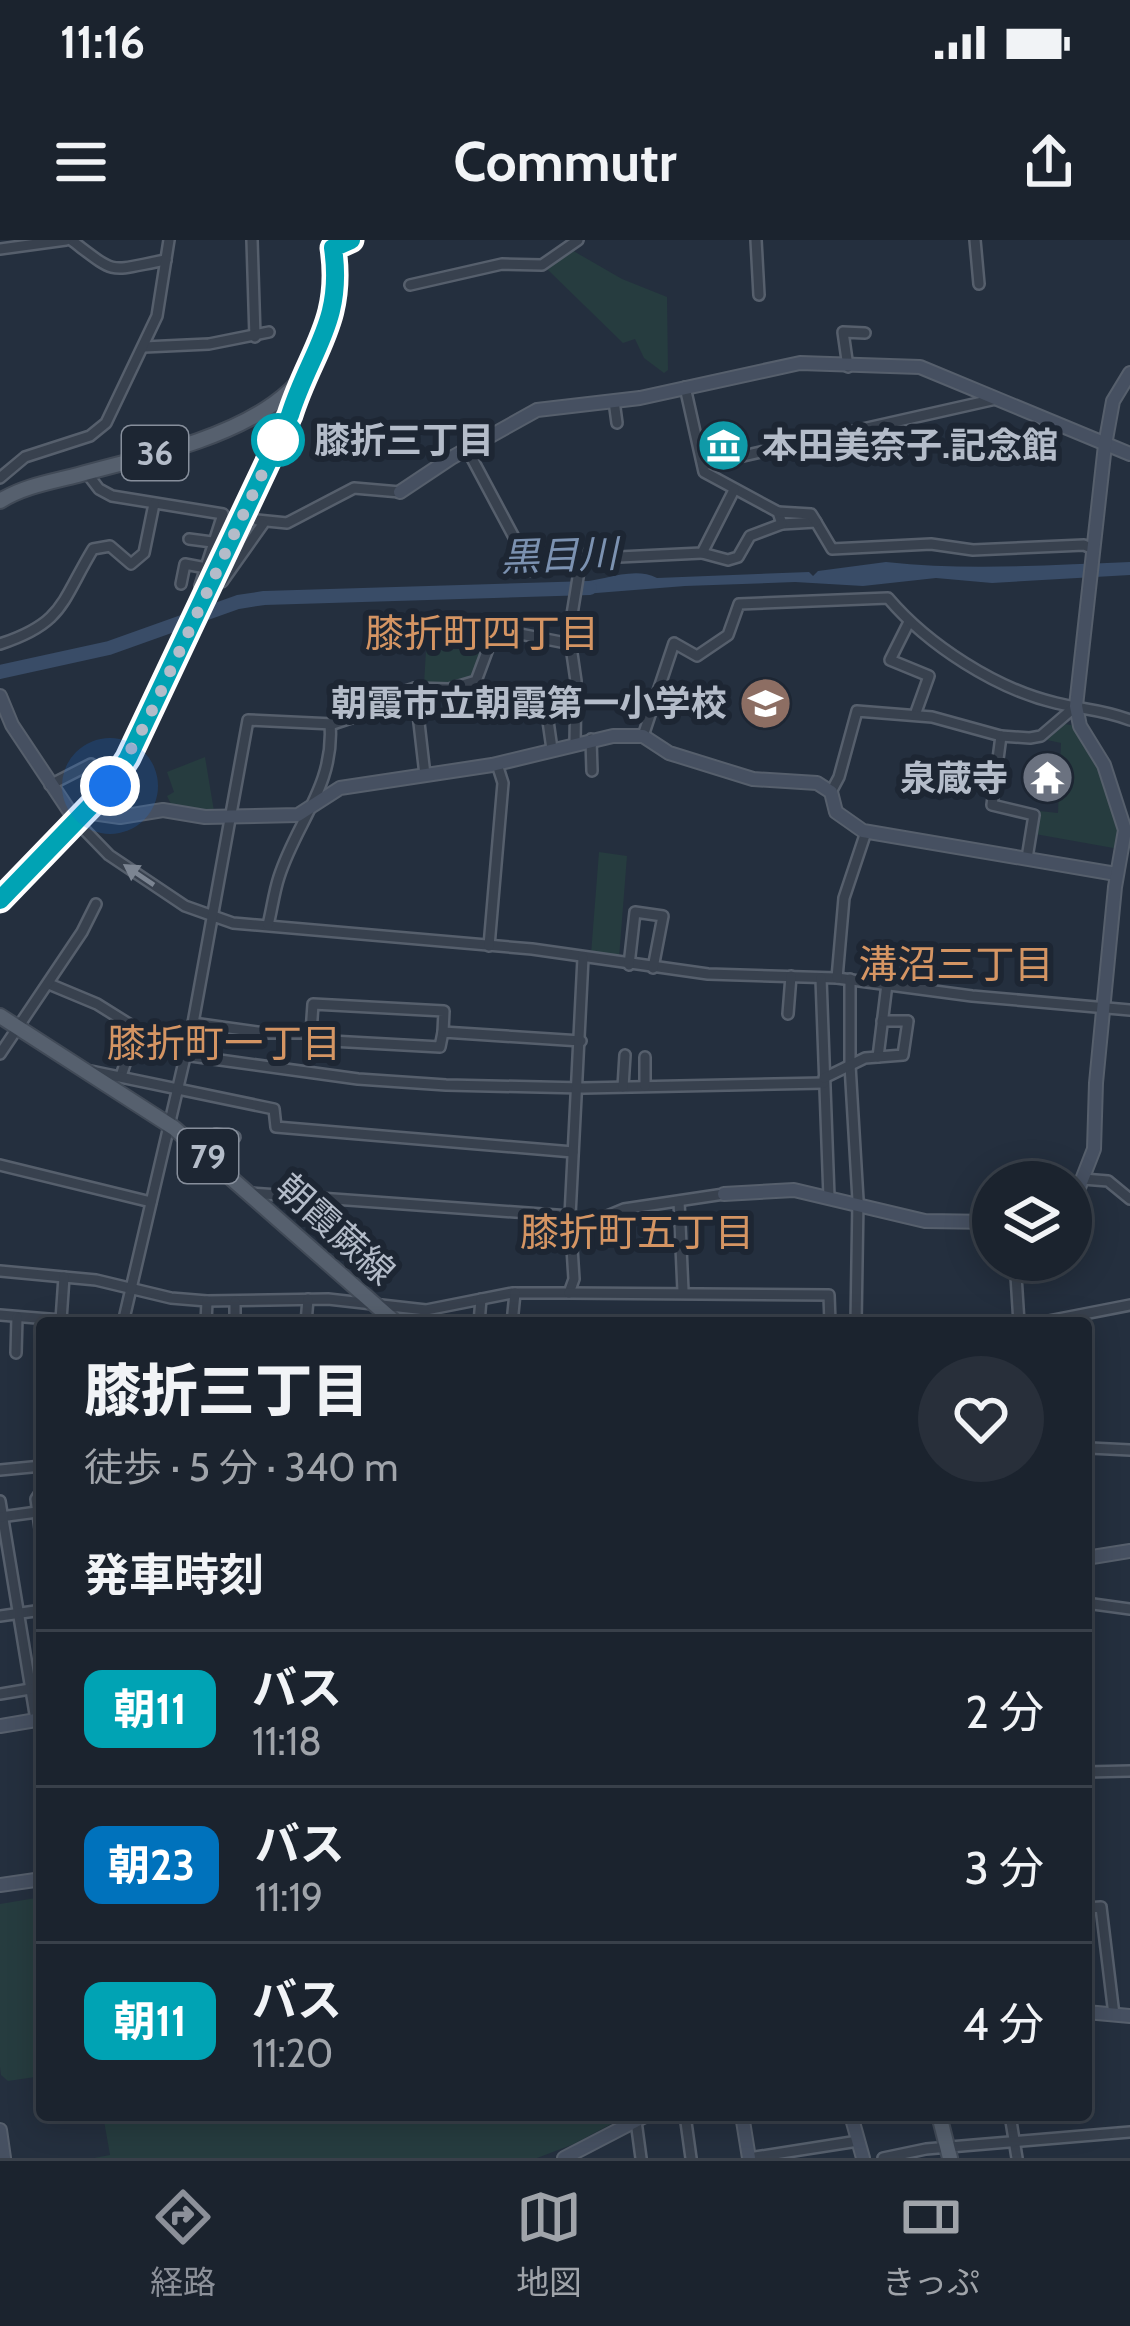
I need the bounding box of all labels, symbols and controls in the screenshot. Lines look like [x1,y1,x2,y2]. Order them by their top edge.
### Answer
text: 11:16 [60,15,145,69]
icon: menu [48,129,114,195]
text: Commutr [454,129,676,195]
icon: share [1016,129,1082,195]
marker: 膝折三丁目 [253,415,303,465]
museum icon: 本田美奈子.記念館 [695,417,751,473]
place label: 膝折三丁目 [314,418,494,462]
place label: 本田美奈子.記念館 [762,423,1058,467]
road number: 36 [122,426,188,480]
water label: 黒目川 [500,529,622,581]
district label: 膝折町四丁目 [365,609,599,657]
school or university icon: 朝霞市立朝霞第一小学校 [738,675,794,731]
place label: 朝霞市立朝霞第一小学校 [331,681,727,725]
temple icon: 泉蔵寺 [1019,750,1075,806]
your location [80,756,140,816]
place label: 泉蔵寺 [900,756,1008,800]
one-way arrow [123,865,156,887]
district label: 溝沼三丁目 [858,940,1054,988]
district label: 膝折町一丁目 [107,1019,341,1067]
road number: 79 [178,1129,238,1183]
map controls [972,1161,1092,1281]
button: layers [972,1161,1092,1281]
street label: 朝霞蕨線 [268,1164,404,1294]
district label: 膝折町五丁目 [520,1208,754,1256]
text: 膝折三丁目 [84,1356,369,1425]
button: heart [918,1356,1044,1482]
text: 徒歩 · 5 分 · 340 m [84,1443,398,1491]
text: 発車時刻 [84,1548,264,1602]
text: バス [252,1661,342,1715]
text: 朝11 [114,1683,187,1735]
text: 2 分 [965,1685,1044,1739]
text: 11:18 [252,1717,322,1765]
text: バス [255,1817,345,1871]
text: 朝23 [108,1839,195,1891]
text: 3 分 [965,1841,1044,1895]
text: 11:19 [255,1873,323,1921]
text: バス [252,1973,342,2027]
text: 朝11 [114,1995,187,2047]
text: 4 分 [963,1997,1044,2051]
text: 11:20 [252,2029,333,2077]
tab: 経路 [150,2184,216,2304]
tab: 地図 [516,2184,582,2304]
tab: きっぷ [882,2184,980,2304]

